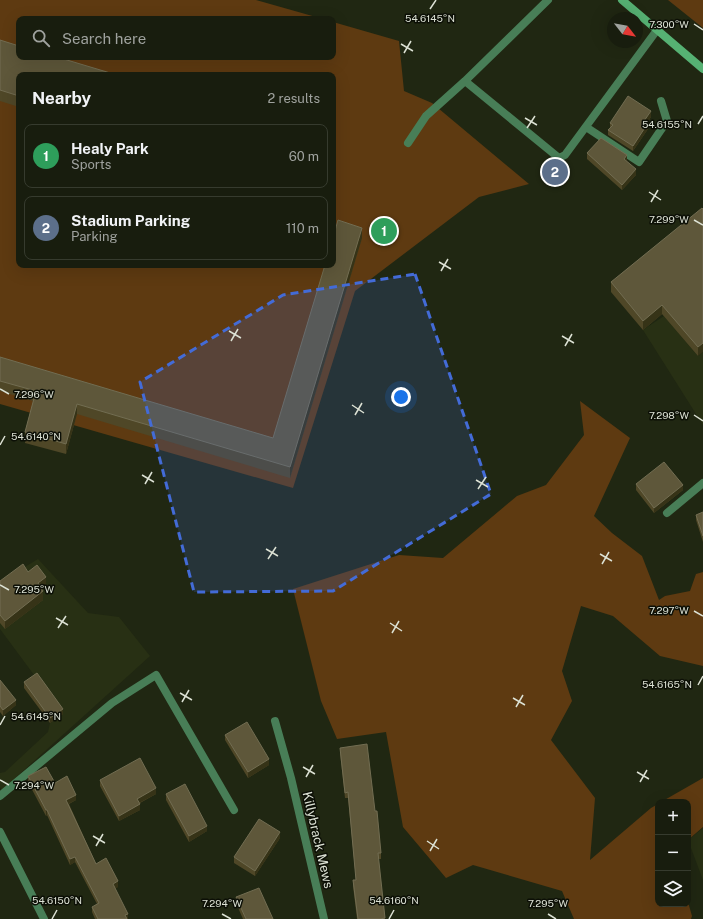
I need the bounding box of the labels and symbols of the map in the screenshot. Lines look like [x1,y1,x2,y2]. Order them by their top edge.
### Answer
text: 54.6145°N [405,12,455,24]
north arrow [607,12,643,48]
text: 7.300°W [649,18,689,30]
text: 54.6155°N [642,118,692,130]
pin: 2 [542,157,568,187]
text: 7.299°W [649,213,689,225]
pin: 1 [371,216,397,246]
your location [391,387,411,407]
text: 7.296°W [14,388,54,400]
text: 7.298°W [649,409,689,421]
text: 54.6140°N [11,430,61,442]
text: 7.295°W [14,583,54,595]
text: 7.297°W [649,604,689,616]
text: 54.6165°N [642,678,692,690]
text: 54.6145°N [11,710,61,722]
text: 7.294°W [14,779,54,791]
street label: Killybrack Mews [300,790,336,890]
text: 54.6150°N [32,894,82,906]
text: 54.6160°N [369,894,419,906]
text: 7.294°W [202,897,242,909]
text: 7.295°W [528,897,568,909]

